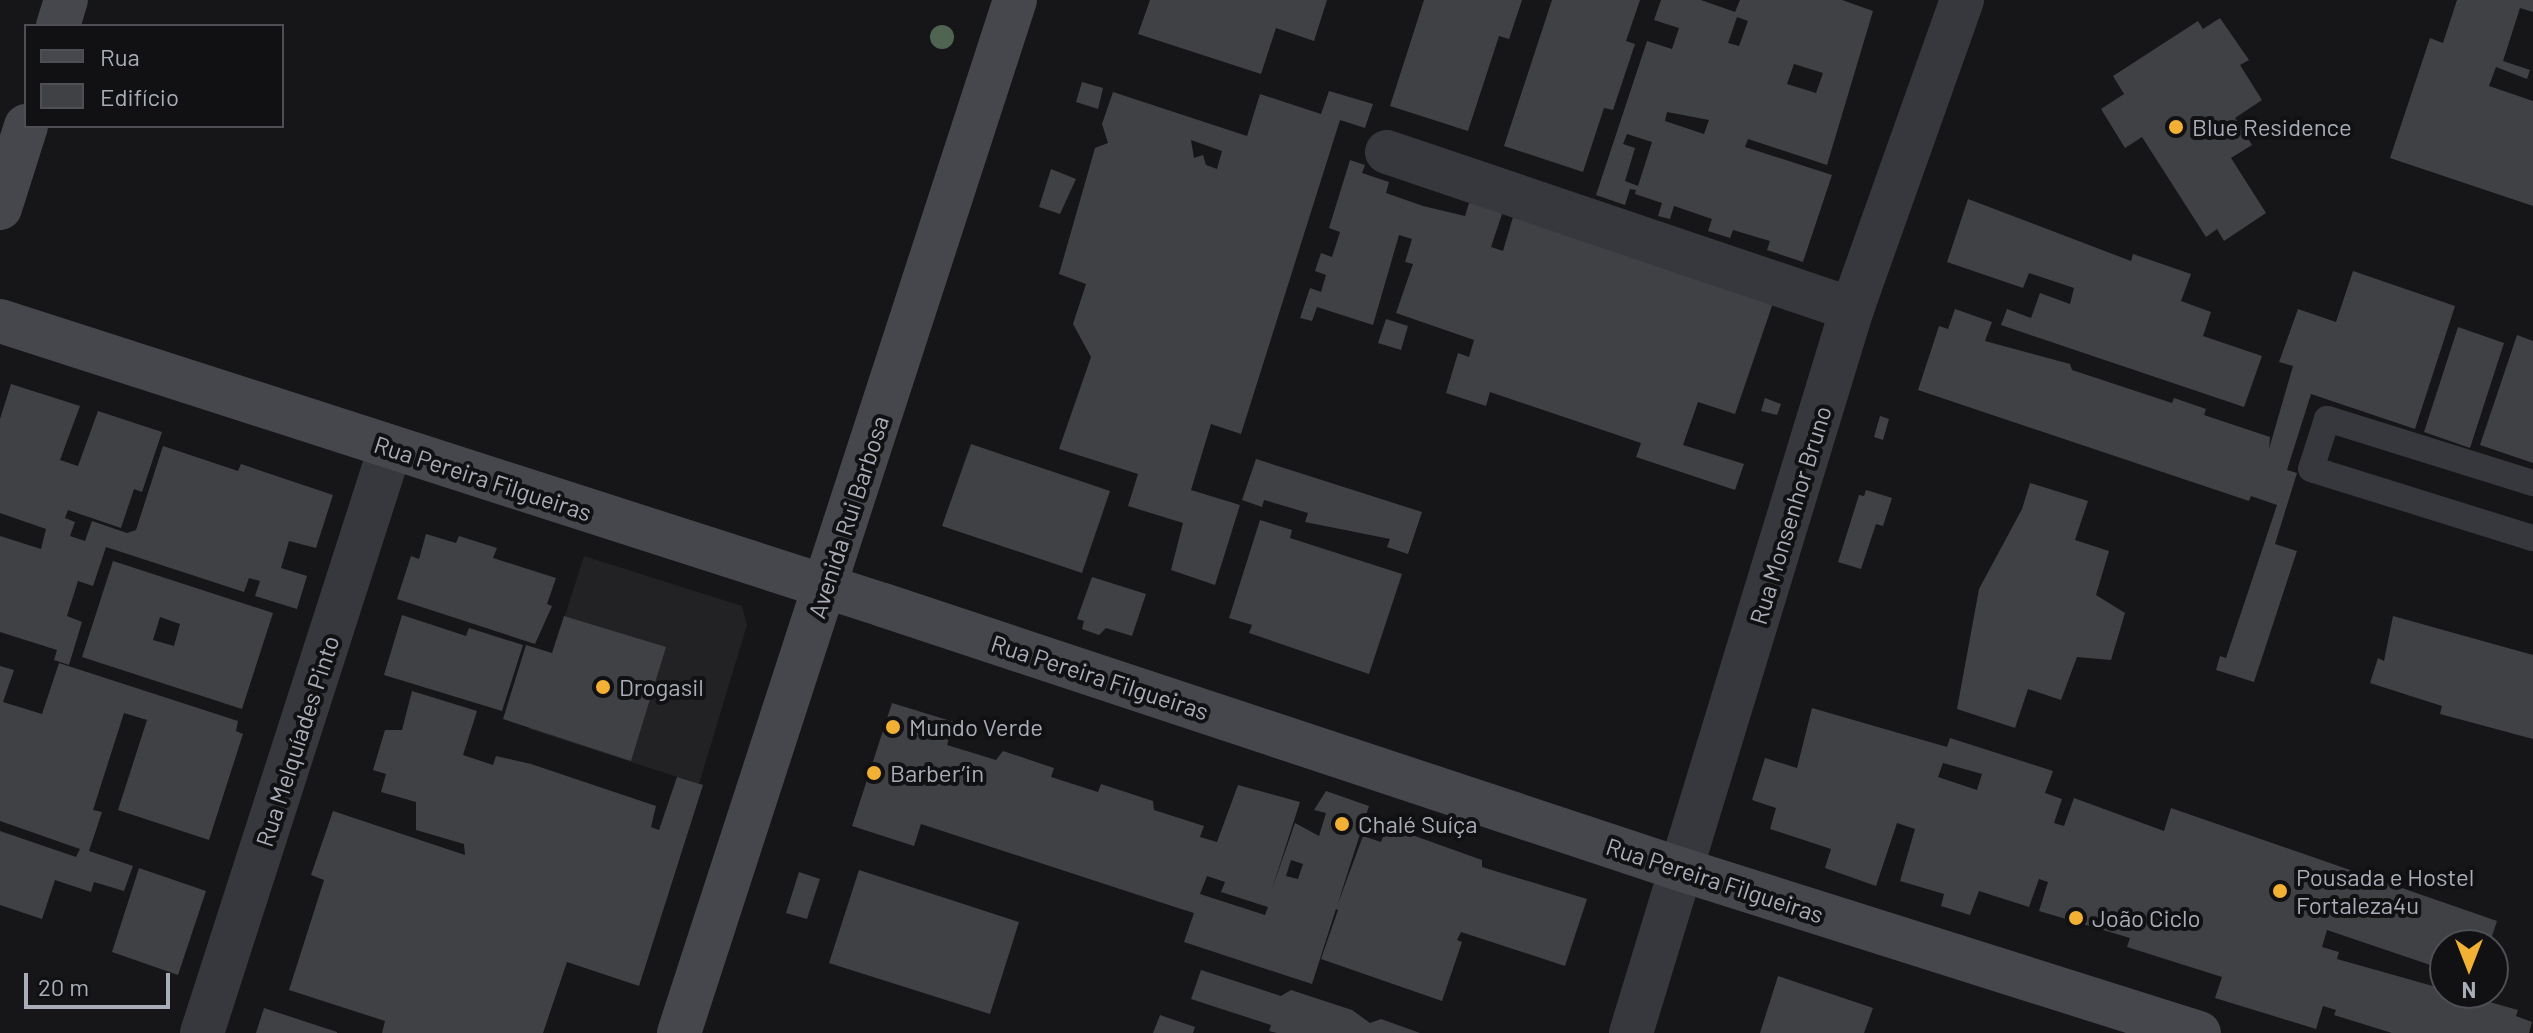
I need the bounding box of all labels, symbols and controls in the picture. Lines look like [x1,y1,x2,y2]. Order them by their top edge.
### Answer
legend [24,24,284,128]
text: Rua [100,42,140,71]
text: Edifício [100,82,179,111]
place label: Blue Residence [2192,113,2352,141]
marker: Blue Residence [2167,118,2185,136]
street label: Rua Monsenhor Bruno [1743,402,1837,628]
street label: Avenida Rui Barbosa [802,412,894,622]
street label: Rua Pereira Filgueiras [371,429,595,527]
street label: Rua Pereira Filgueiras [988,628,1212,726]
street label: Rua Melquíades Pinto [249,632,345,850]
place label: Drogasil [619,673,704,701]
marker: Drogasil [594,678,612,696]
place label: Mundo Verde [909,713,1043,741]
marker: Mundo Verde [884,718,902,736]
place label: Barber’in [890,759,984,787]
marker: Barber’in [865,764,883,782]
place label: Chalé Suíça [1358,810,1478,838]
marker: Chalé Suíça [1333,815,1351,833]
street label: Rua Pereira Filgueiras [1603,831,1827,929]
place label: Pousada e Hostel Fortaleza4u [2296,863,2474,919]
marker: Pousada e Hostel Fortaleza4u [2271,882,2289,900]
place label: João Ciclo [2092,904,2201,932]
marker: João Ciclo [2067,909,2085,927]
north arrow [2429,929,2509,1009]
scale bar [28,957,174,1007]
text: 20 m [38,972,89,1001]
text: N [2462,978,2476,1004]

